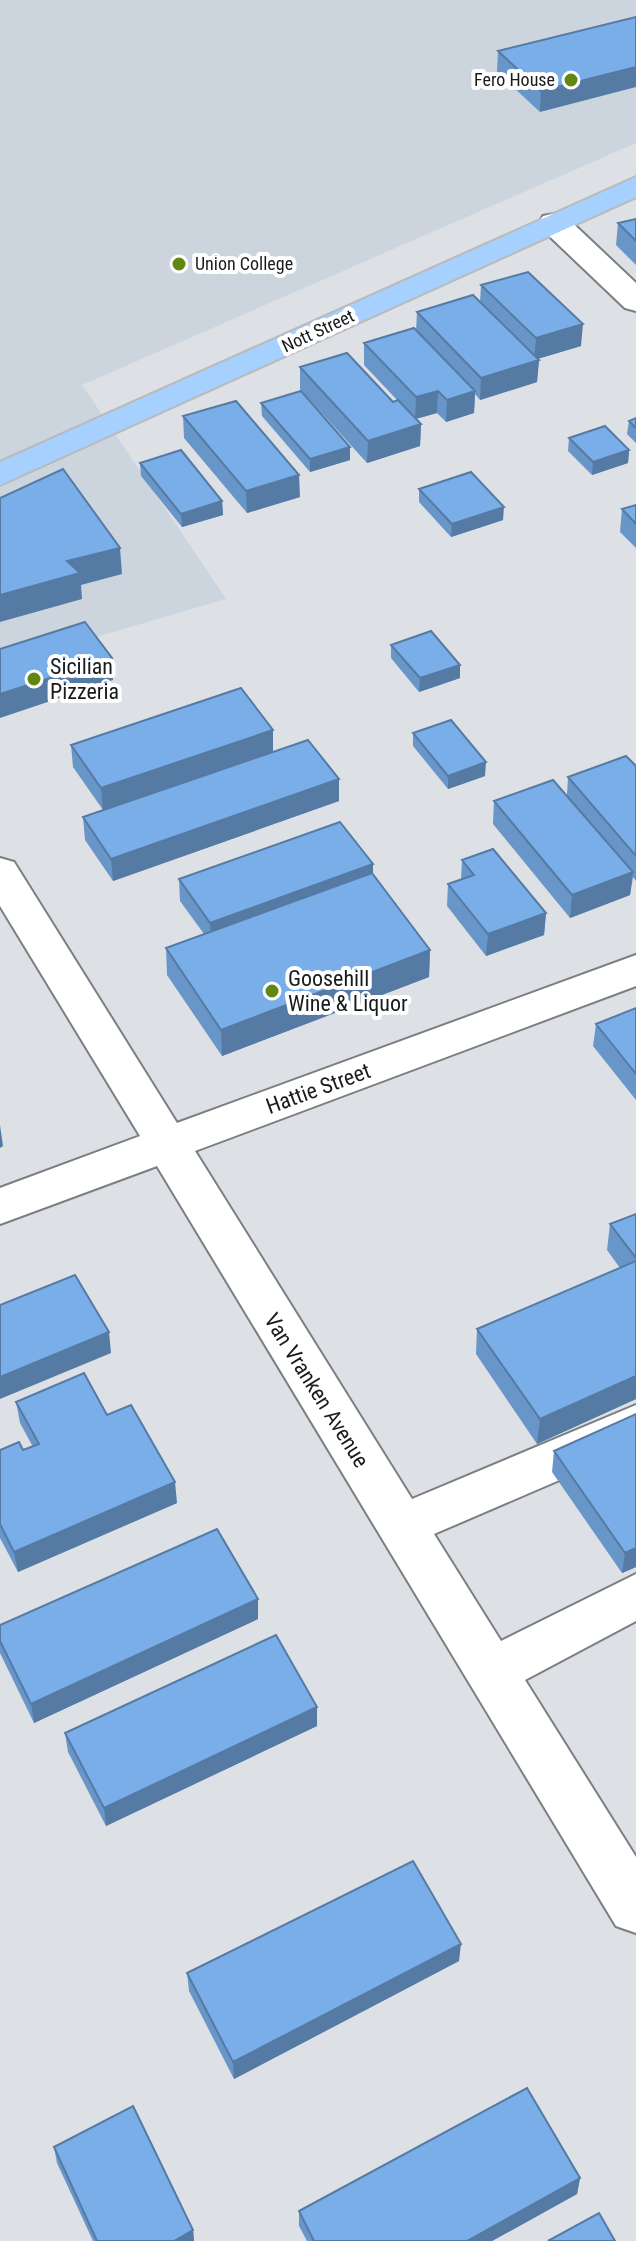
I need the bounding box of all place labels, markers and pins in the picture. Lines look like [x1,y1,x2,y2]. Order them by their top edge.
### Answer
place label: Fero House [474,69,555,90]
marker: Fero House [562,71,580,89]
place label: Union College [195,253,293,274]
marker: Union College [170,255,188,273]
place label: Sicilian Pizzeria [50,654,119,704]
marker: Sicilian Pizzeria [25,670,43,688]
place label: Goosehill Wine & Liquor [288,966,408,1016]
marker: Goosehill Wine & Liquor [263,982,281,1000]

